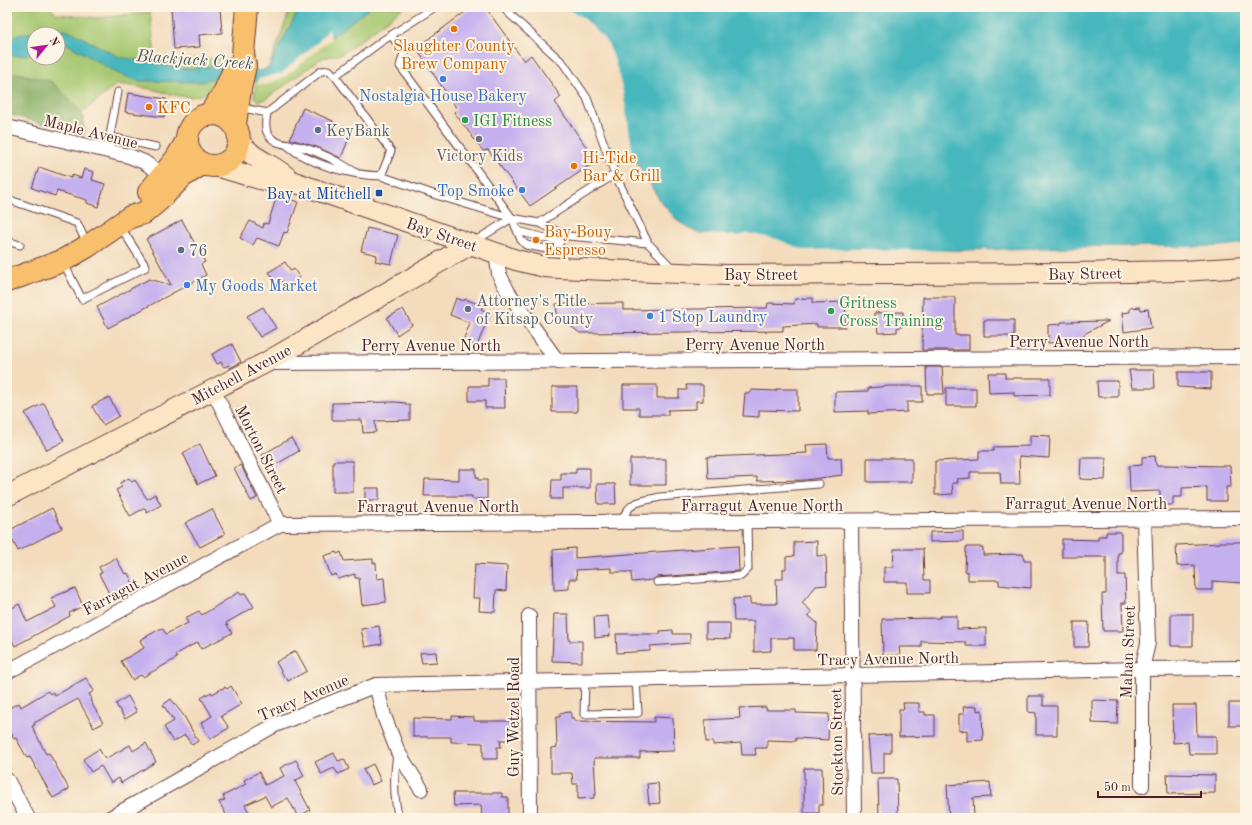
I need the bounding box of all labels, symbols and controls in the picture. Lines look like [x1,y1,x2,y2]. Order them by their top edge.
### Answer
marker: Slaughter County Brew Company [449,24,459,34]
north arrow [26,26,66,66]
text: N [47,36,61,49]
place label: Slaughter County Brew Company [393,39,515,73]
water label: Blackjack Creek [135,48,254,73]
marker: Nostalgia House Bakery [438,74,448,84]
place label: Nostalgia House Bakery [359,89,527,105]
place label: KFC [157,101,191,117]
marker: KFC [144,102,154,112]
street label: Maple Avenue [42,113,139,152]
place label: IGI Fitness [473,114,552,130]
marker: IGI Fitness [460,115,470,125]
place label: KeyBank [326,124,390,140]
marker: KeyBank [313,125,323,135]
marker: Victory Kids [474,134,484,144]
place label: Victory Kids [435,149,523,165]
place label: Hi-Tide Bar & Grill [582,151,660,185]
marker: Hi-Tide Bar & Grill [569,161,579,171]
place label: Top Smoke [437,184,514,200]
marker: Top Smoke [517,185,527,195]
place label: Bay at Mitchell [266,187,371,203]
marker: Bay at Mitchell [374,188,384,198]
street label: Bay Street [404,216,479,256]
place label: Bay Bouy Espresso [544,225,612,259]
marker: Bay Bouy Espresso [531,235,541,245]
place label: 76 [189,244,208,260]
marker: 76 [176,245,186,255]
street label: Bay Street [1048,266,1123,284]
street label: Bay Street [724,268,798,284]
place label: My Goods Market [195,279,318,295]
marker: My Goods Market [182,280,192,290]
place label: Attorney's Title of Kitsap County [476,294,594,328]
place label: Gritness Cross Training [839,296,943,330]
marker: Attorney's Title of Kitsap County [463,304,473,314]
marker: Gritness Cross Training [826,306,836,316]
place label: 1 Stop Laundry [658,310,768,326]
marker: 1 Stop Laundry [645,311,655,321]
street label: Perry Avenue North [1009,335,1149,351]
street label: Perry Avenue North [685,338,825,354]
street label: Perry Avenue North [361,339,501,355]
street label: Mitchell Avenue [189,343,294,409]
street label: Morton Street [231,403,290,497]
street label: Farragut Avenue North [1005,497,1167,513]
street label: Farragut Avenue North [681,499,843,515]
street label: Farragut Avenue North [357,500,519,516]
street label: Farragut Avenue [81,550,191,619]
street label: Mahan Street [1119,605,1139,699]
street label: Tracy Avenue North [817,651,960,669]
street label: Guy Wetzel Road [507,657,523,777]
street label: Tracy Avenue [256,673,351,725]
street label: Stockton Street [829,688,847,796]
scale bar [1098,773,1201,799]
text: 50 m [1104,781,1131,794]

